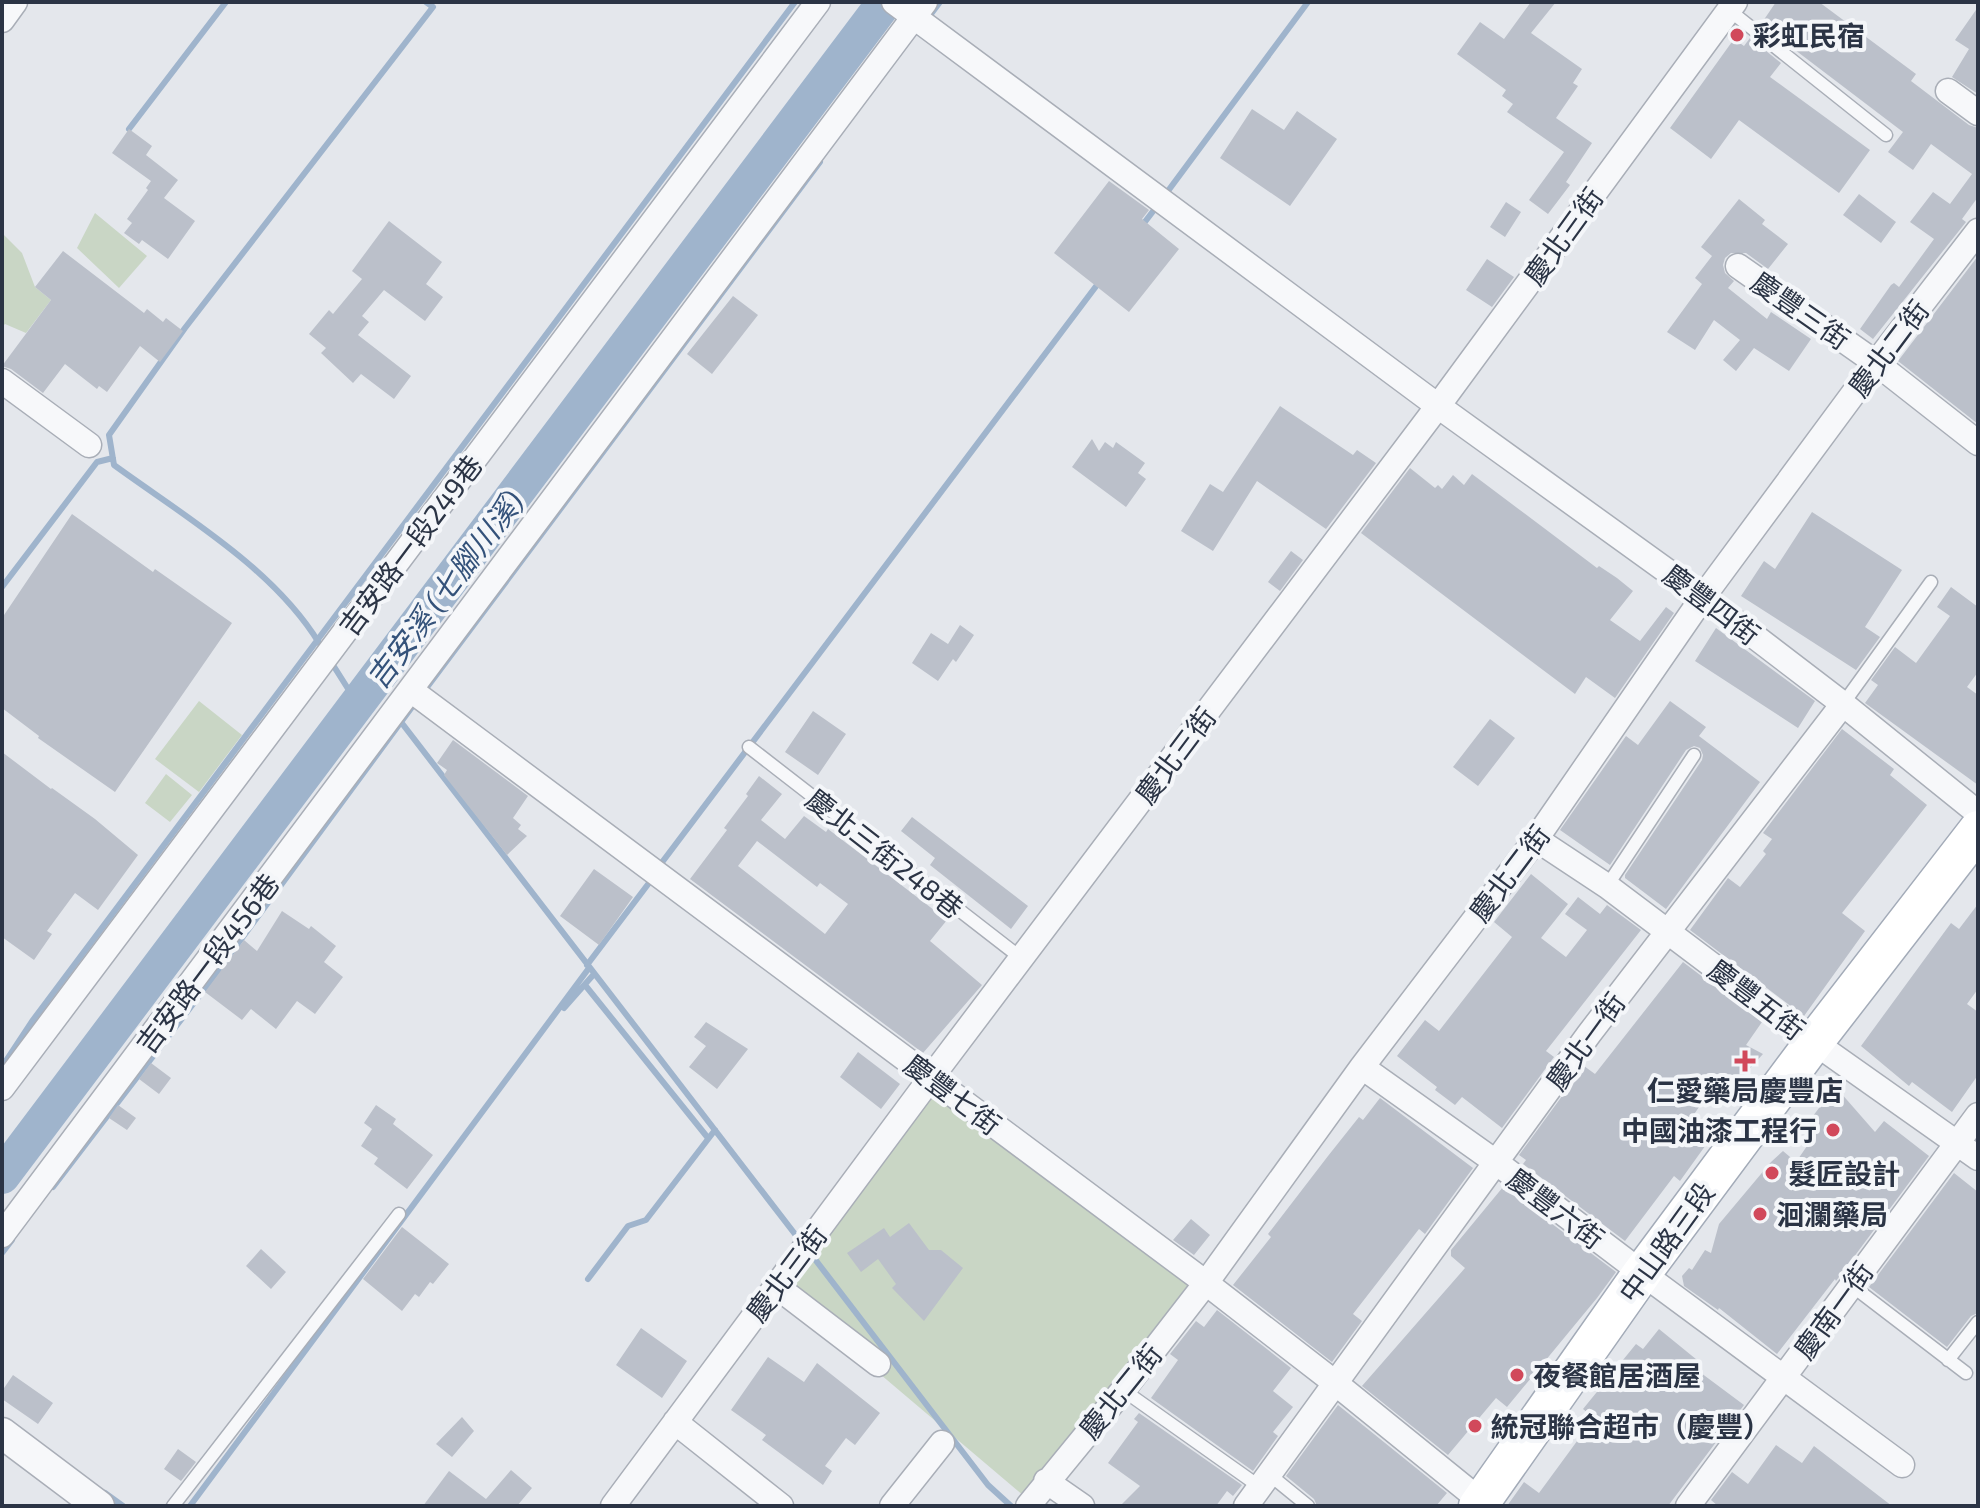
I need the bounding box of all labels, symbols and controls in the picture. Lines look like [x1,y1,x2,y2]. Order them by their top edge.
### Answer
place label: 彩虹民宿 [1753,18,1865,52]
marker: 彩虹民宿 [1728,26,1746,44]
street label: 慶北三街 [1516,181,1610,291]
street label: 慶豐三街 [1745,264,1857,356]
street label: 慶北二街 [1841,293,1935,403]
street label: 吉安路一段249巷 [331,448,489,642]
water label: 吉安溪 (七腳川溪) [358,483,530,695]
street label: 慶豐四街 [1657,557,1767,651]
street label: 慶北三街 [1128,700,1222,810]
street label: 慶北三街248巷 [800,781,970,925]
street label: 慶北二街 [1462,818,1556,928]
street label: 吉安路一段456巷 [128,866,286,1060]
street label: 慶豐五街 [1702,952,1812,1046]
street label: 慶北一街 [1538,986,1632,1096]
street label: 慶豐七街 [898,1047,1008,1141]
marker: 仁愛藥局慶豐店 [1736,1052,1754,1070]
place label: 仁愛藥局慶豐店 [1647,1073,1843,1107]
place label: 中國油漆工程行 [1621,1113,1817,1147]
marker: 中國油漆工程行 [1824,1121,1842,1139]
place label: 髮匠設計 [1788,1156,1900,1190]
street label: 慶豐六街 [1501,1161,1611,1255]
marker: 髮匠設計 [1763,1164,1781,1182]
street label: 中山路三段 [1611,1175,1721,1309]
place label: 洄瀾藥局 [1776,1197,1888,1231]
marker: 洄瀾藥局 [1751,1205,1769,1223]
street label: 慶北三街 [739,1218,833,1328]
street label: 慶南一街 [1786,1255,1880,1365]
street label: 慶北二街 [1072,1337,1168,1445]
place label: 夜餐館居酒屋 [1533,1358,1701,1392]
marker: 夜餐館居酒屋 [1508,1366,1526,1384]
place label: 統冠聯合超市（慶豐） [1491,1409,1771,1443]
marker: 統冠聯合超市（慶豐） [1466,1417,1484,1435]

